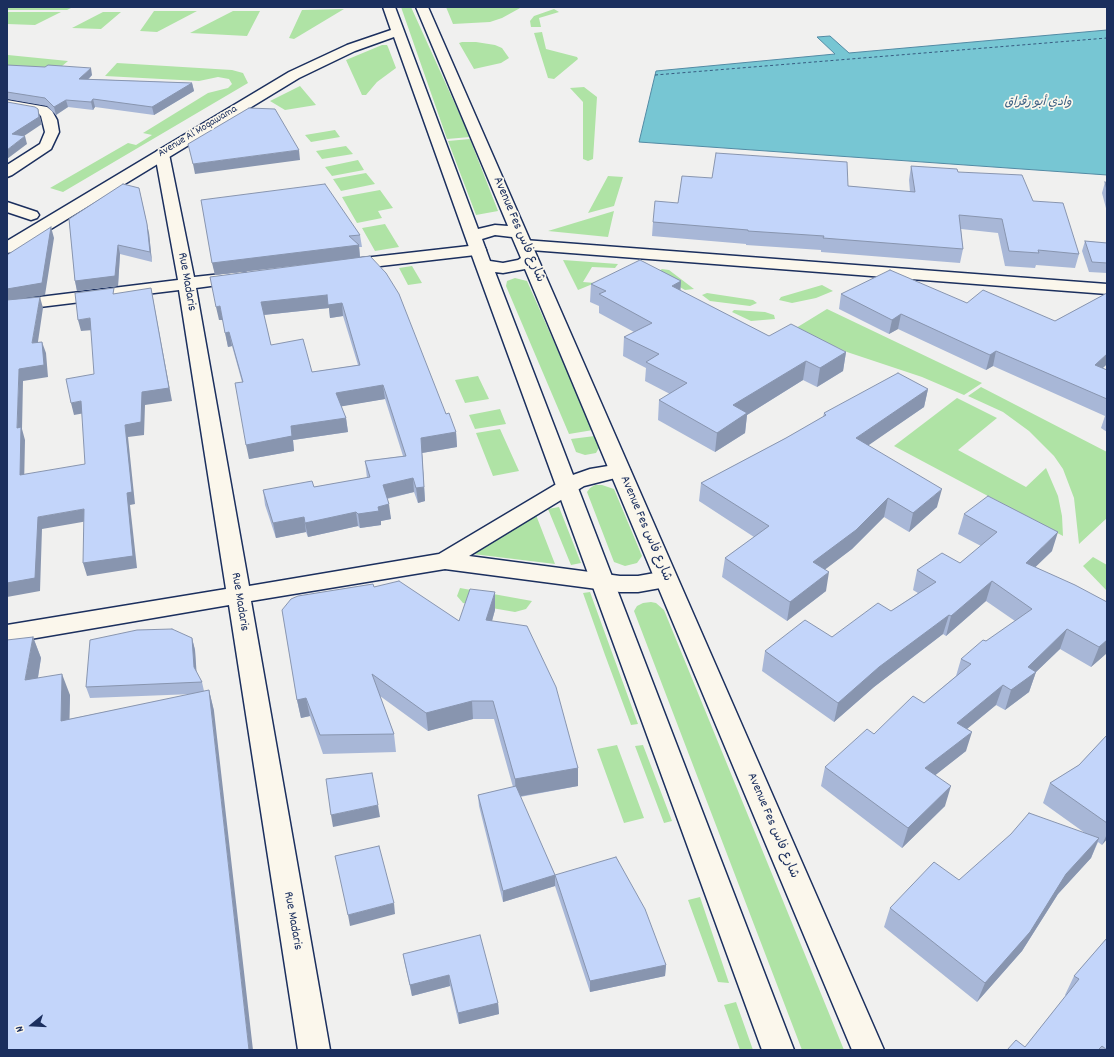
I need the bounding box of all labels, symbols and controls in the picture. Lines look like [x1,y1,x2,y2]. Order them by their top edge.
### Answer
water label: وادي أبو رقراق [1005,96,1071,110]
street label: Avenue Al Moqawama [156,103,240,161]
street label: Avenue Fes شارع فاس [489,175,547,285]
street label: Rue Madaris [173,251,199,313]
street label: Avenue Fes شارع فاس [616,474,674,584]
street label: Rue Madaris [227,572,251,632]
street label: Avenue Fes شارع فاس [743,771,801,881]
street label: Rue Madaris [279,890,305,952]
north arrow [12,1005,52,1045]
text: N [12,1024,29,1034]

